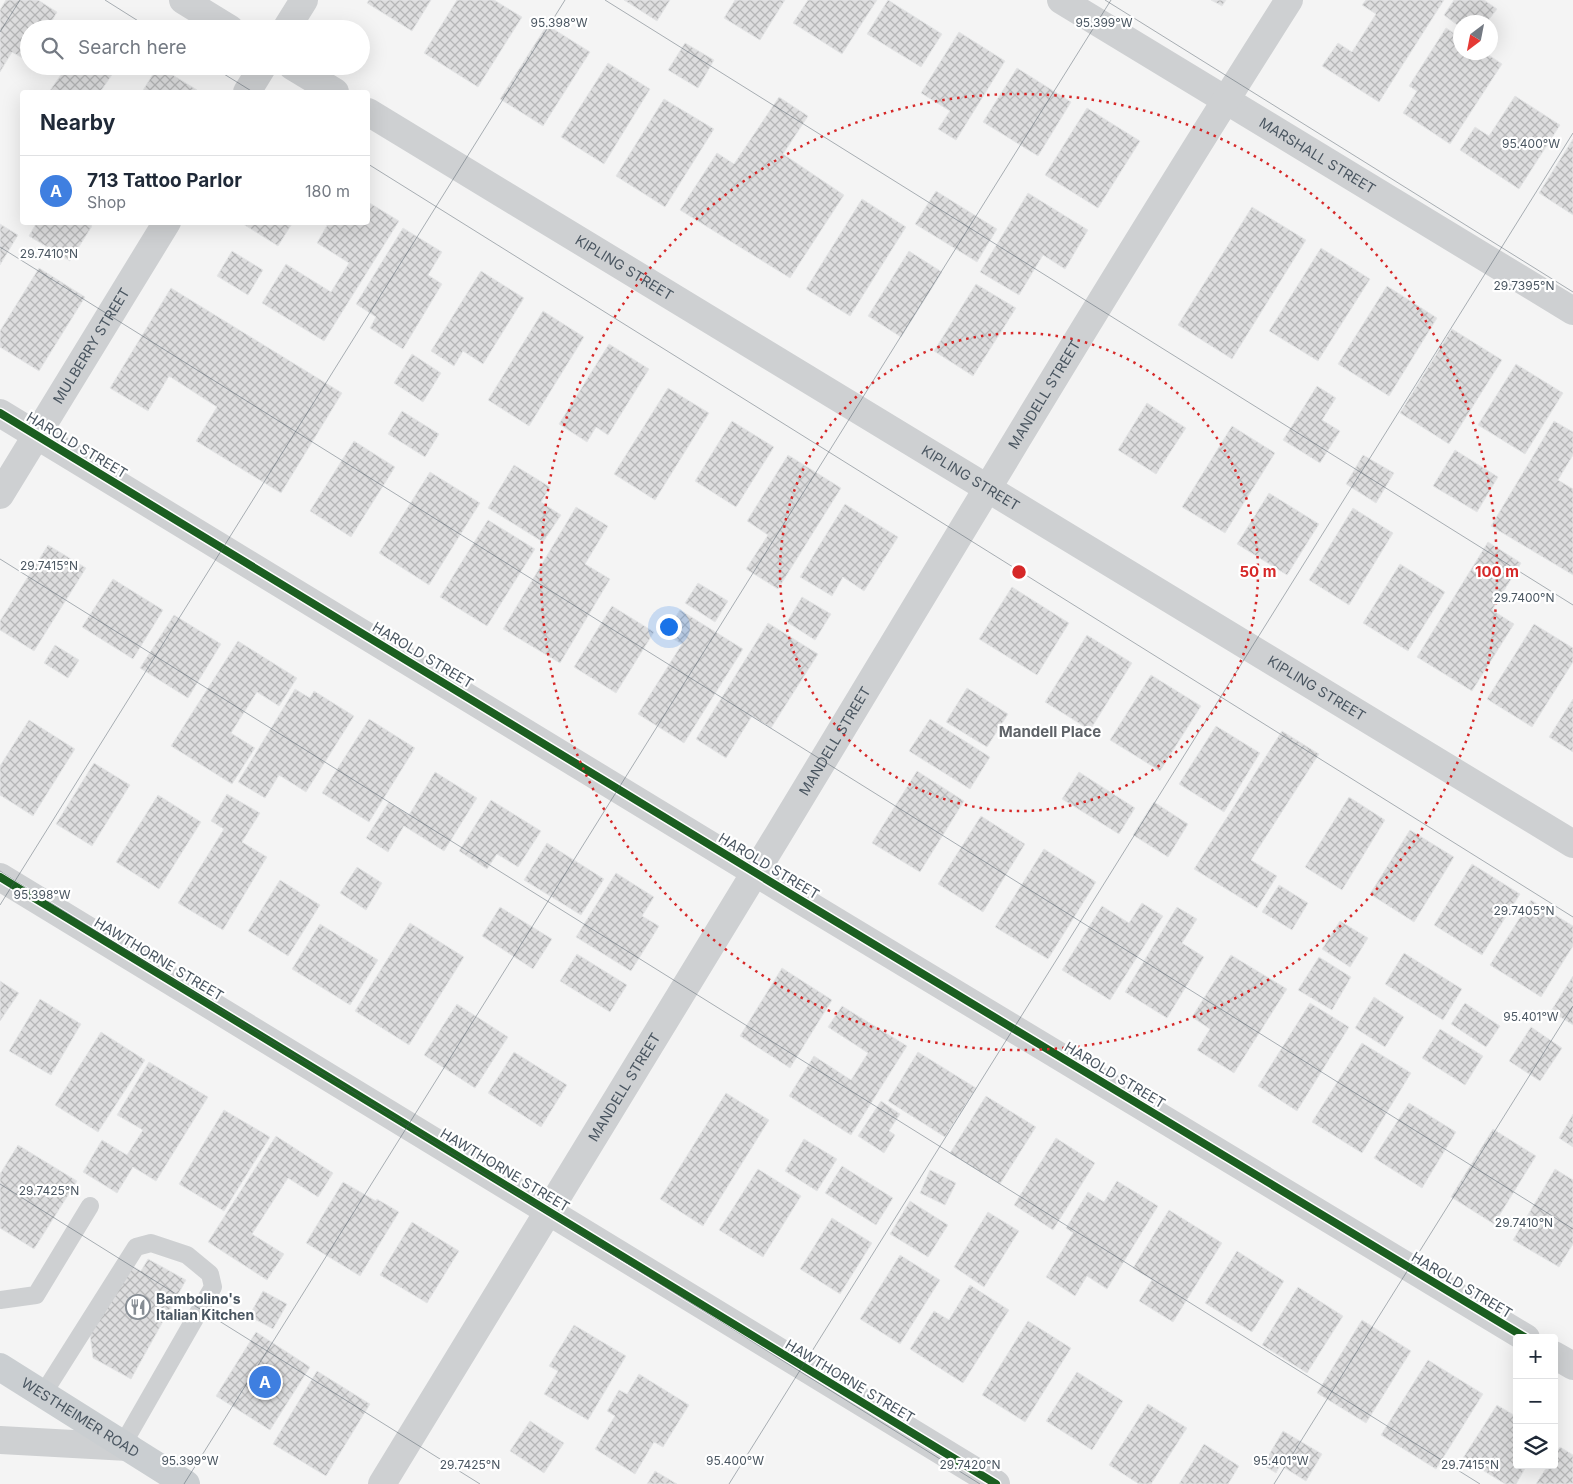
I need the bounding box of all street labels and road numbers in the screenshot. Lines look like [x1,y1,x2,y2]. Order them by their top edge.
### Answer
street label: MARSHALL STREET [1256,113,1379,197]
street label: KIPLING STREET [573,231,677,304]
street label: MULBERRY STREET [49,284,133,406]
street label: MANDELL STREET [1004,337,1083,452]
street label: HAROLD STREET [24,408,131,481]
street label: KIPLING STREET [919,441,1023,514]
street label: HAROLD STREET [370,618,477,691]
street label: KIPLING STREET [1265,652,1369,724]
street label: MANDELL STREET [795,683,874,798]
street label: HAROLD STREET [716,829,823,902]
street label: HAWTHORNE STREET [91,913,227,1004]
street label: MANDELL STREET [584,1030,664,1144]
street label: HAROLD STREET [1062,1038,1169,1111]
street label: HAWTHORNE STREET [437,1124,573,1215]
street label: HAROLD STREET [1409,1248,1516,1321]
street label: HAWTHORNE STREET [782,1335,918,1426]
street label: WESTHEIMER ROAD [19,1374,143,1461]

